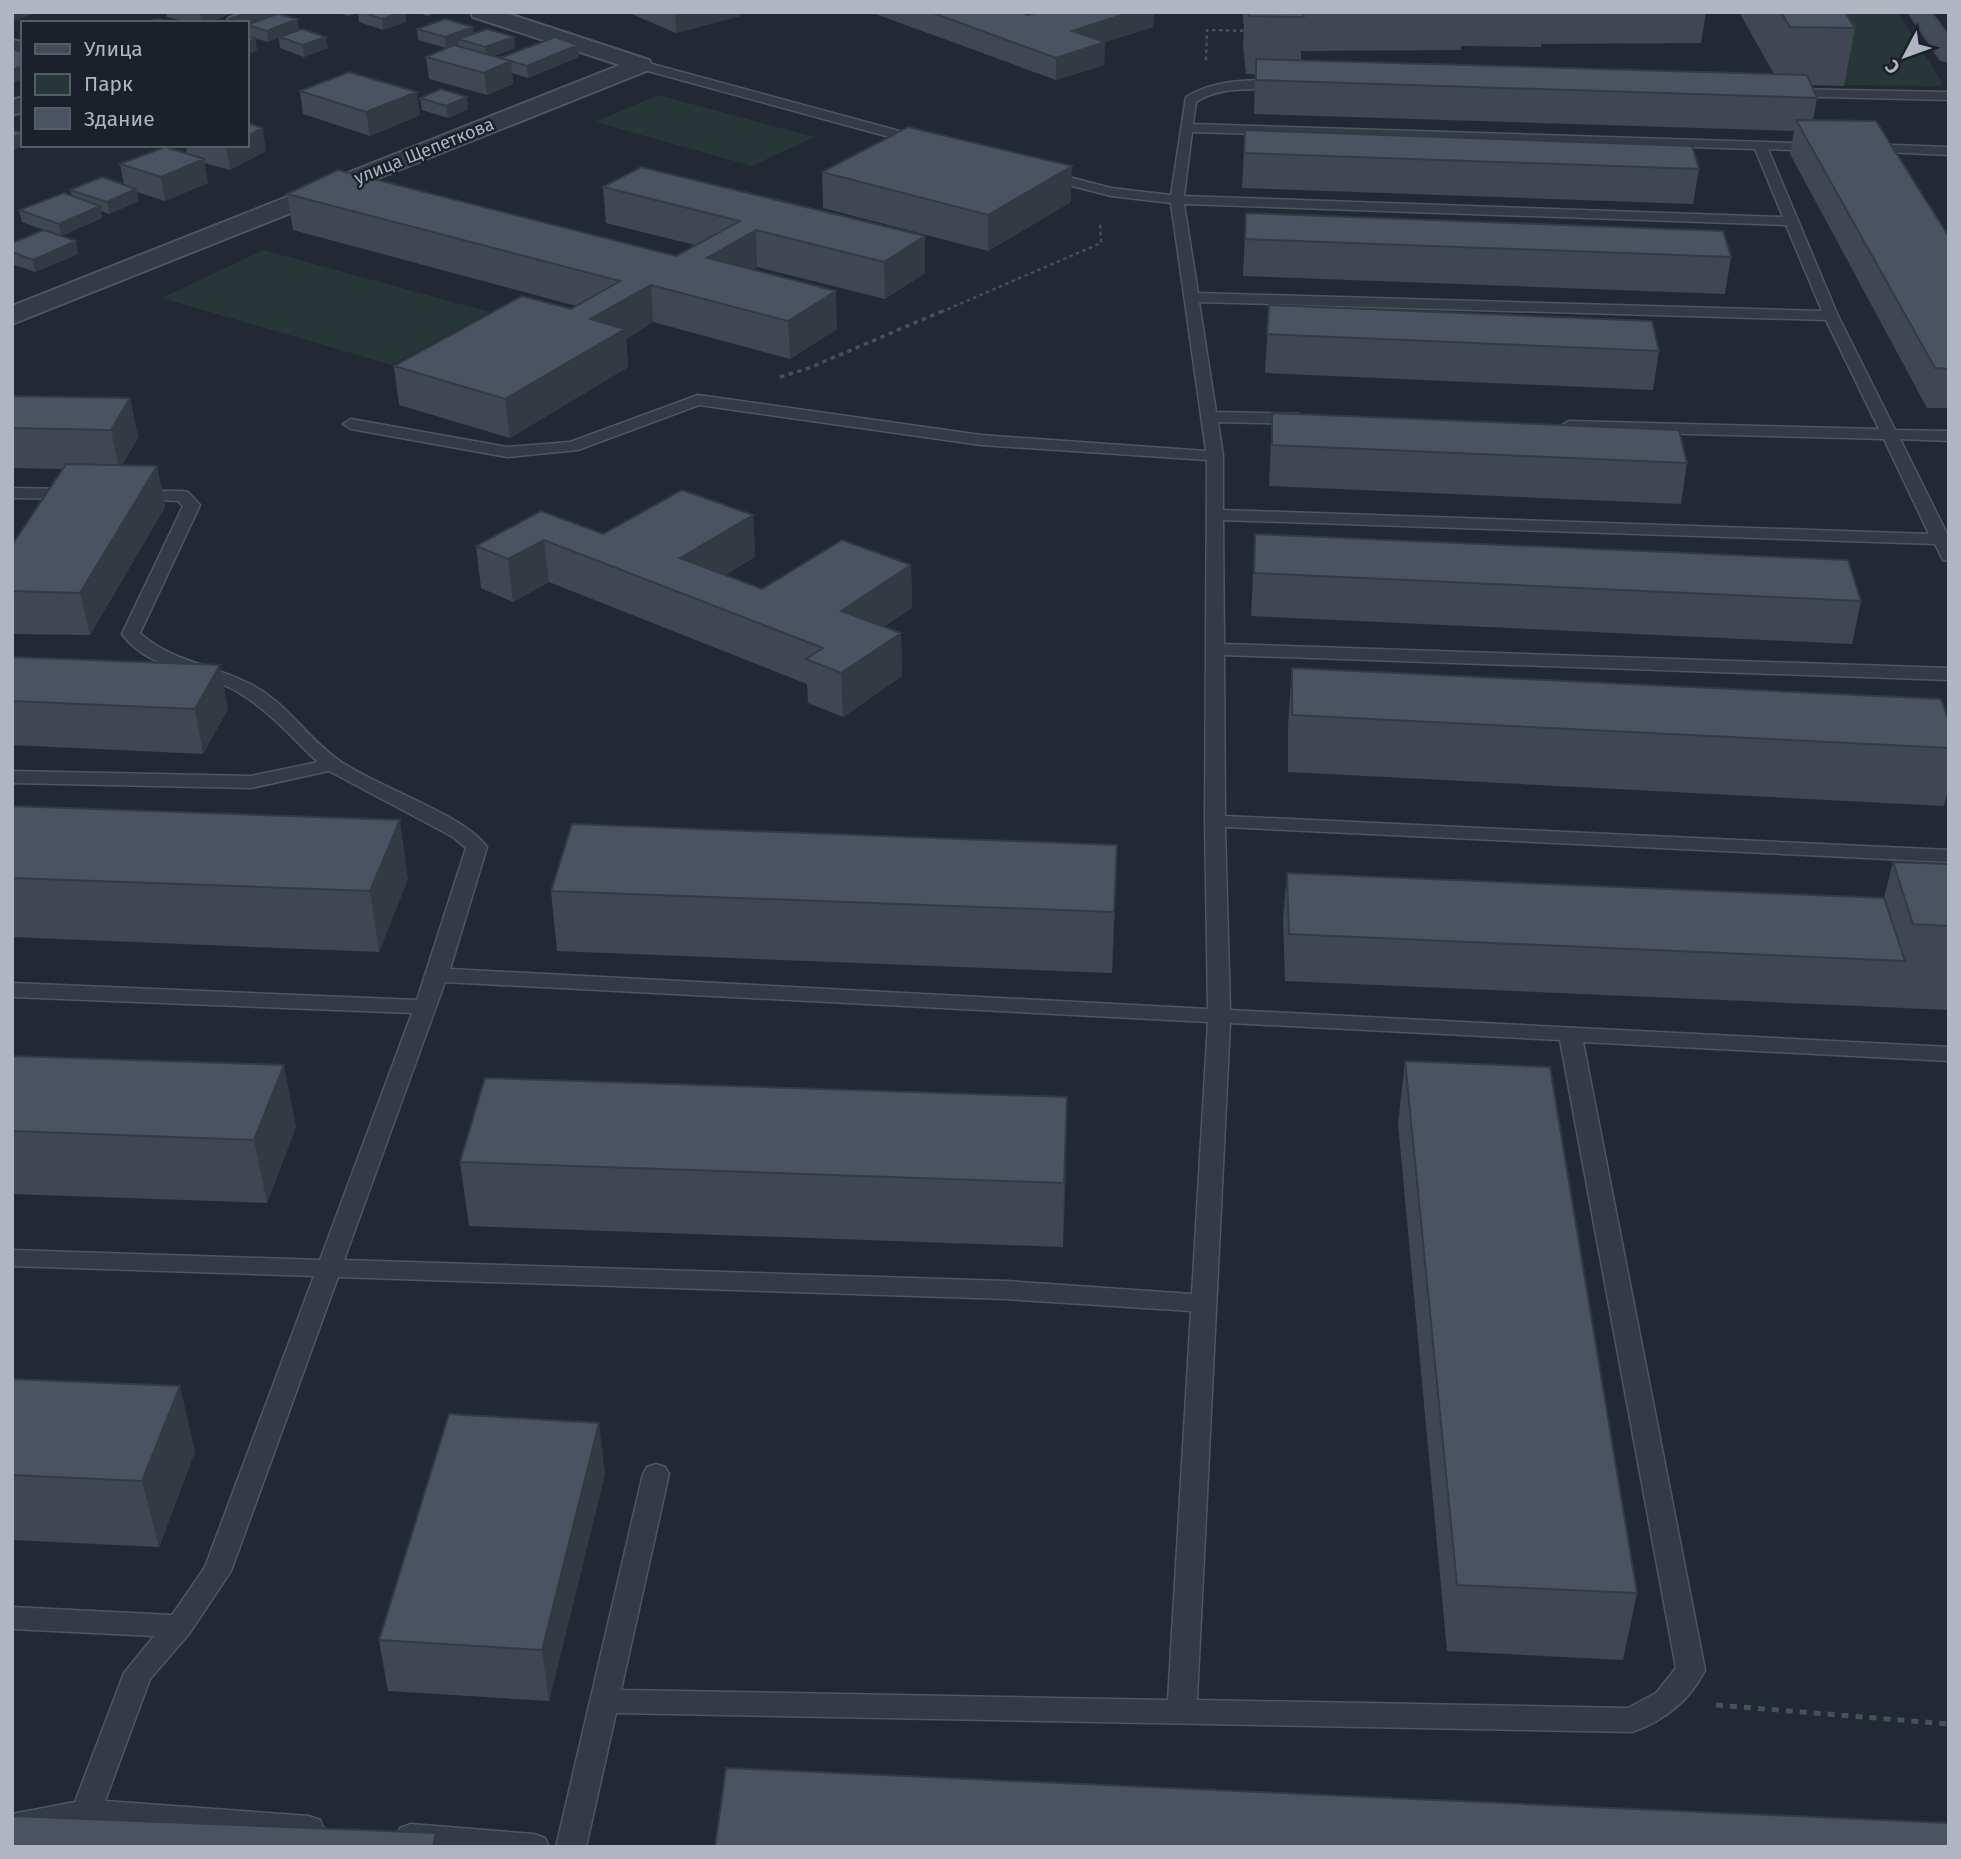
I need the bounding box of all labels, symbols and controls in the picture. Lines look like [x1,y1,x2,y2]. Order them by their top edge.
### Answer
legend [21,21,248,147]
north arrow [1870,21,1940,91]
text: Улица [84,36,143,62]
text: С [1880,55,1905,78]
text: Парк [84,71,133,97]
text: Здание [84,106,155,132]
street label: улица Щепеткова [351,113,497,189]

